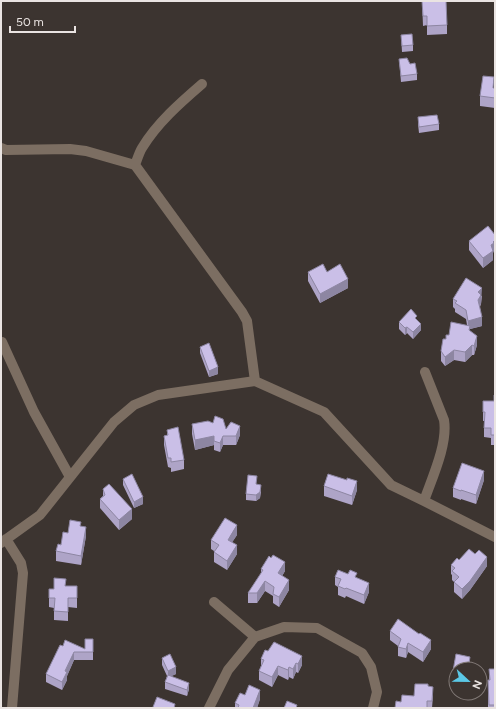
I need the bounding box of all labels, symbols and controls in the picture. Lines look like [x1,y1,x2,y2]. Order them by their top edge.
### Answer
scale bar [10,8,75,34]
text: 50 m [16,15,44,29]
north arrow [448,661,488,701]
text: N [469,678,484,691]

